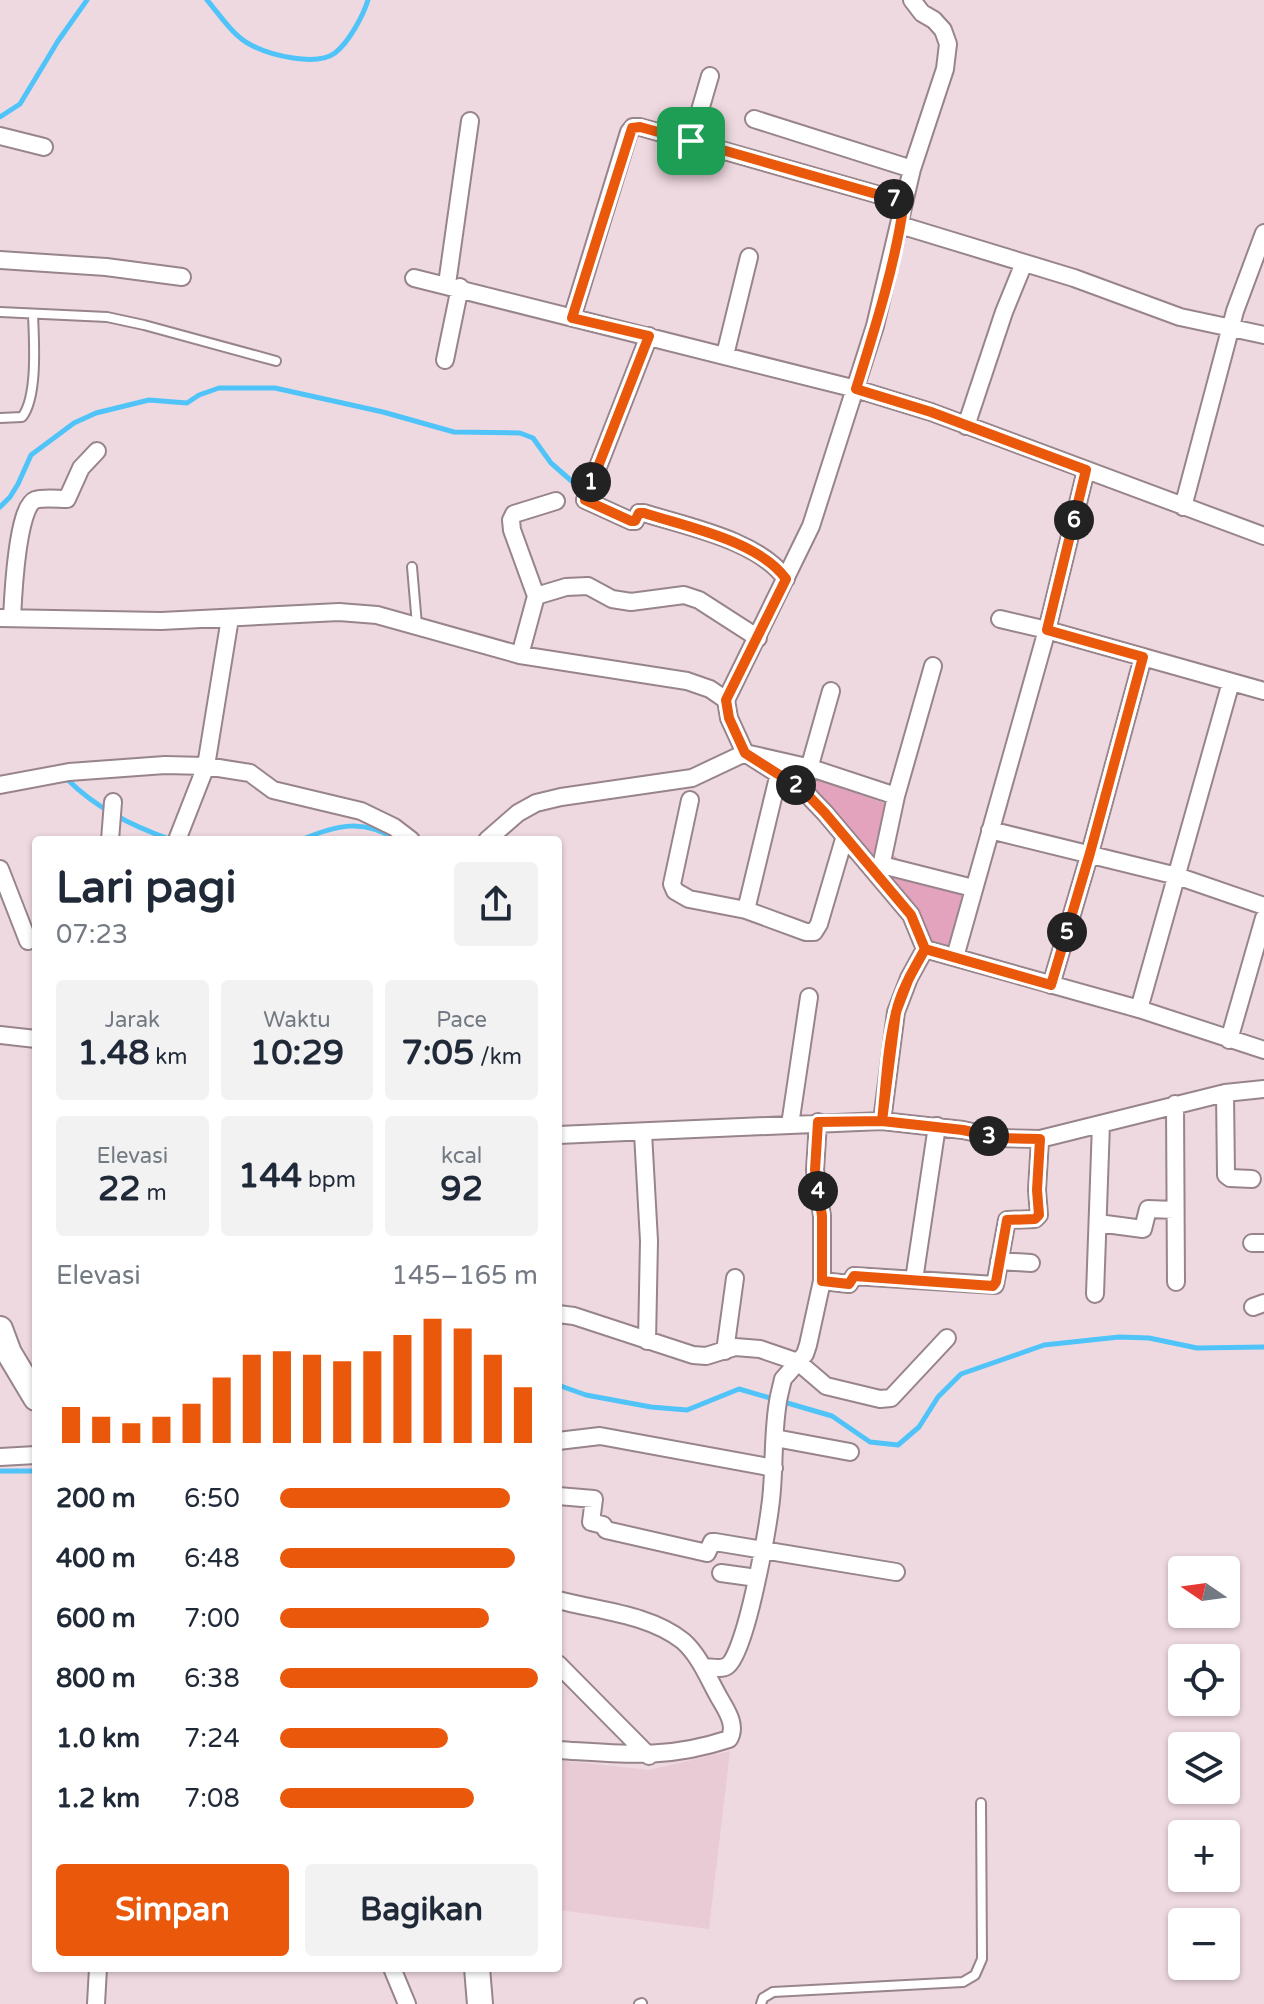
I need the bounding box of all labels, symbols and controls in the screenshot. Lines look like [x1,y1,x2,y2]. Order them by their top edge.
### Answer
pin [657,107,725,175]
icon: arrive [669,119,713,163]
pin: 7 [874,179,914,219]
text: 7 [887,186,901,212]
pin: 1 [571,462,611,502]
text: 1 [584,469,598,495]
pin: 6 [1054,500,1094,540]
text: 6 [1067,507,1081,533]
pin: 2 [776,765,816,805]
text: 2 [789,772,803,798]
text: Lari pagi [56,862,237,915]
button: share [454,862,538,946]
pin: 5 [1047,912,1087,952]
text: 07:23 [56,919,128,950]
text: 5 [1060,919,1074,945]
text: Jarak [105,1007,160,1033]
text: Waktu [263,1007,331,1033]
text: Pace [436,1007,487,1033]
text: 1.48 [77,1033,149,1074]
text: 10:29 [250,1033,344,1074]
text: 7:05 [401,1033,474,1074]
text: km [149,1044,187,1070]
text: /km [474,1044,522,1070]
pin: 3 [969,1116,1009,1156]
text: 3 [982,1123,996,1149]
text: Elevasi [96,1143,168,1169]
text: kcal [441,1143,482,1169]
text: 144 [238,1156,302,1197]
text: bpm [302,1167,356,1193]
text: 22 [98,1169,141,1210]
text: 92 [440,1169,483,1210]
pin: 4 [798,1171,838,1211]
text: 4 [811,1178,825,1204]
text: m [141,1180,167,1206]
text: Elevasi [56,1260,141,1291]
text: 145–165 m [392,1260,538,1291]
text: 200 m [56,1483,136,1514]
text: 6:50 [184,1483,240,1514]
text: 400 m [56,1543,136,1574]
text: 6:48 [184,1543,240,1574]
north arrow [1168,1556,1240,1628]
map controls [1168,1556,1240,1980]
text: 600 m [56,1603,136,1634]
text: 7:00 [184,1603,240,1634]
button: locate [1168,1644,1240,1716]
text: 800 m [56,1663,136,1694]
text: 6:38 [184,1663,240,1694]
text: 1.0 km [56,1723,140,1754]
text: 7:24 [184,1723,240,1754]
button: layers [1168,1732,1240,1804]
text: 1.2 km [56,1783,140,1814]
text: 7:08 [184,1783,240,1814]
button: + [1168,1820,1240,1892]
button: Simpan [56,1864,289,1956]
button: Bagikan [305,1864,538,1956]
button: − [1168,1908,1240,1980]

